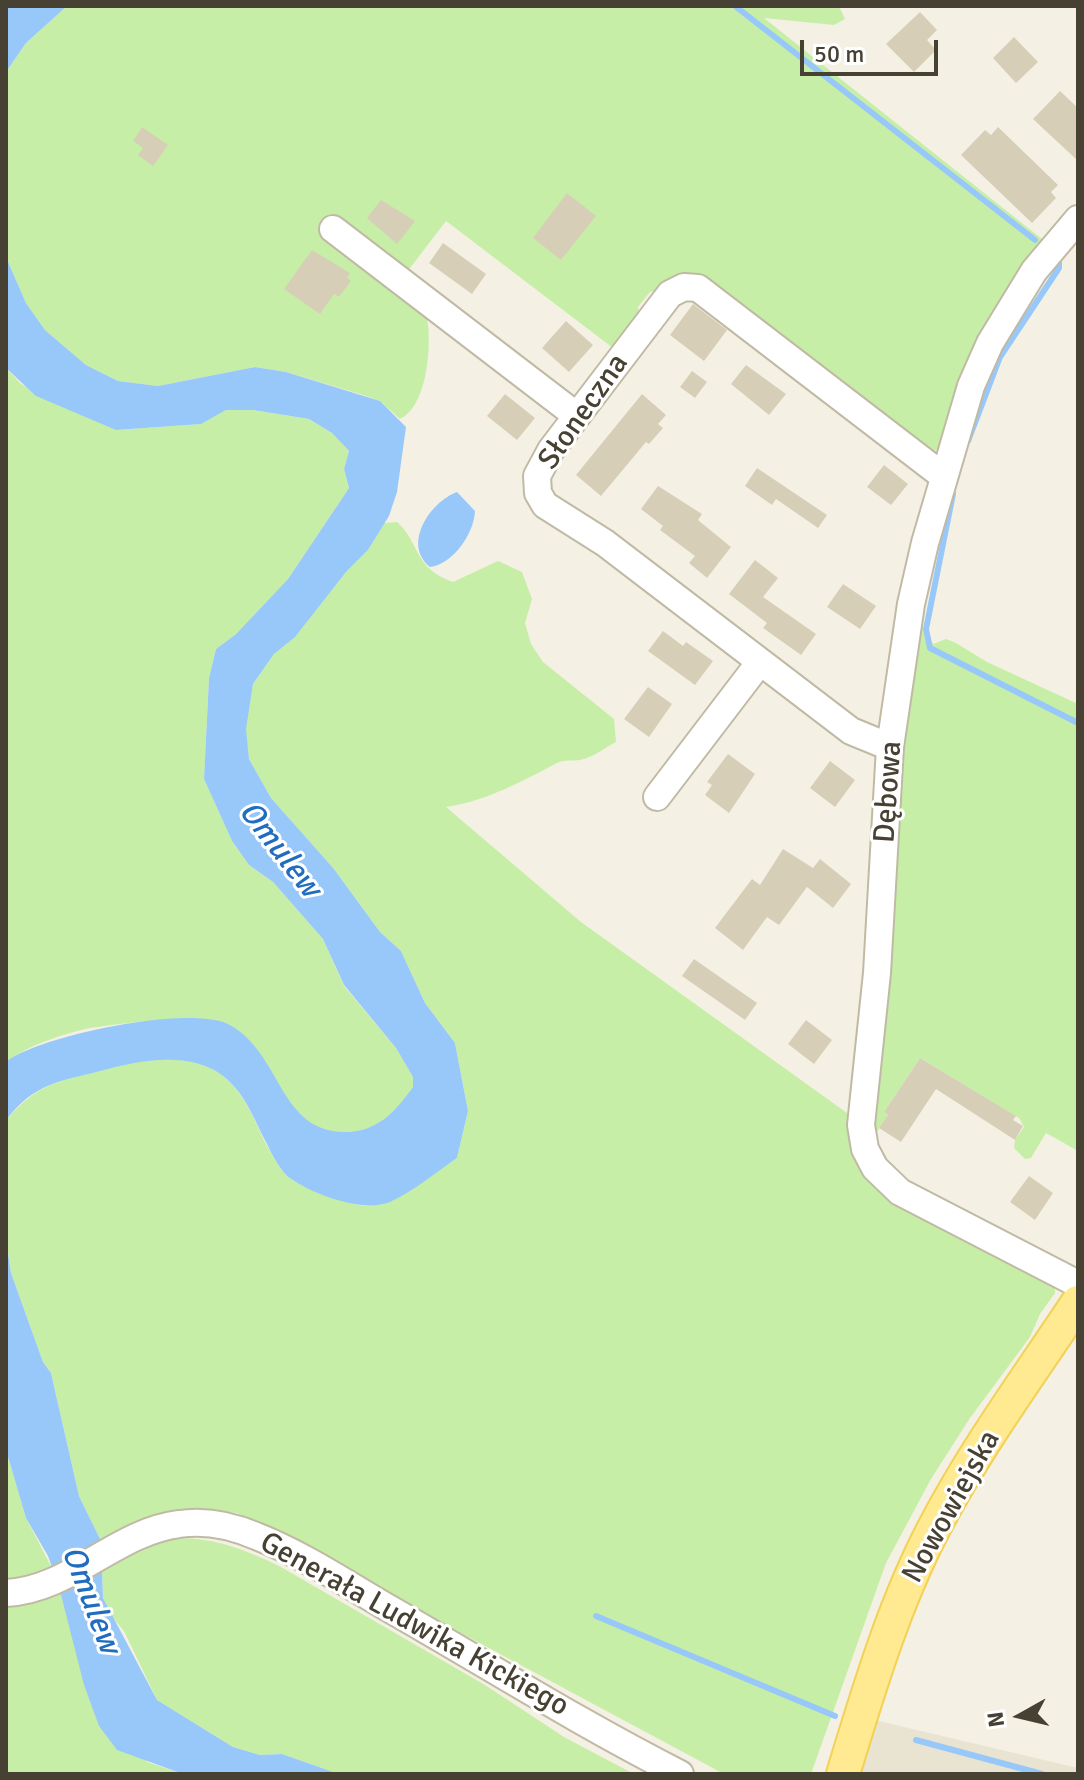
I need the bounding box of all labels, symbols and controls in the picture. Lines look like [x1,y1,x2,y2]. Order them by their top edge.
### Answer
scale bar [804,24,942,74]
text: 50 m [814,39,864,69]
street label: Słoneczna [531,347,637,477]
street label: Dębowa [867,740,911,844]
water label: Omulew [229,794,329,906]
street label: Nowowiejska [895,1424,1009,1590]
street label: Generała Ludwika Kickiego [253,1525,575,1725]
water label: Omulew [52,1541,128,1659]
north arrow [980,1676,1060,1756]
text: N [981,1710,1010,1729]

